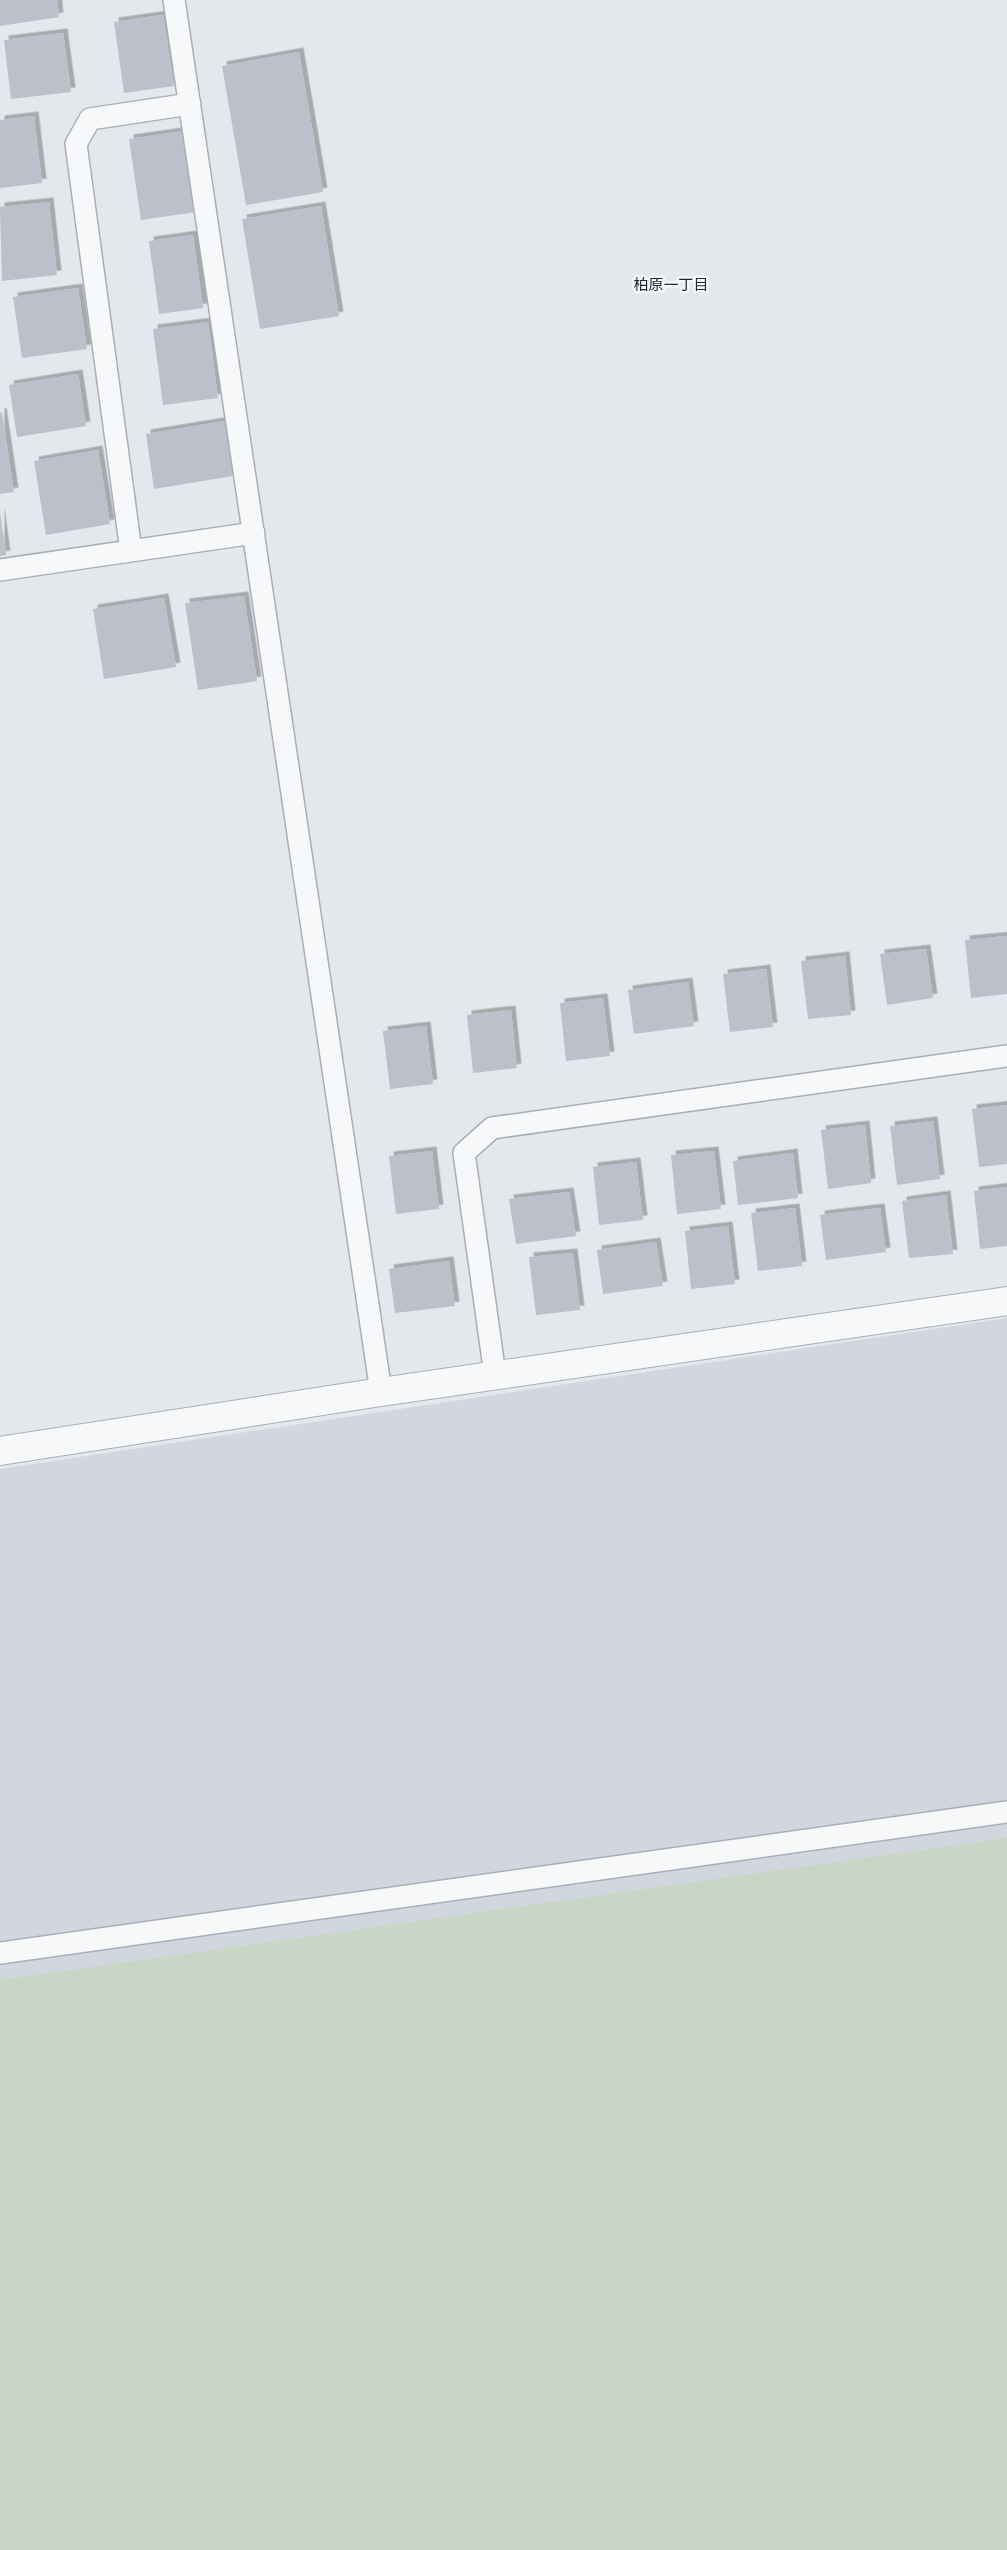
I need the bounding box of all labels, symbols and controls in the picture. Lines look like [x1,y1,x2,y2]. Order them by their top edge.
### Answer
district label: 柏原一丁目 [633,275,709,294]

